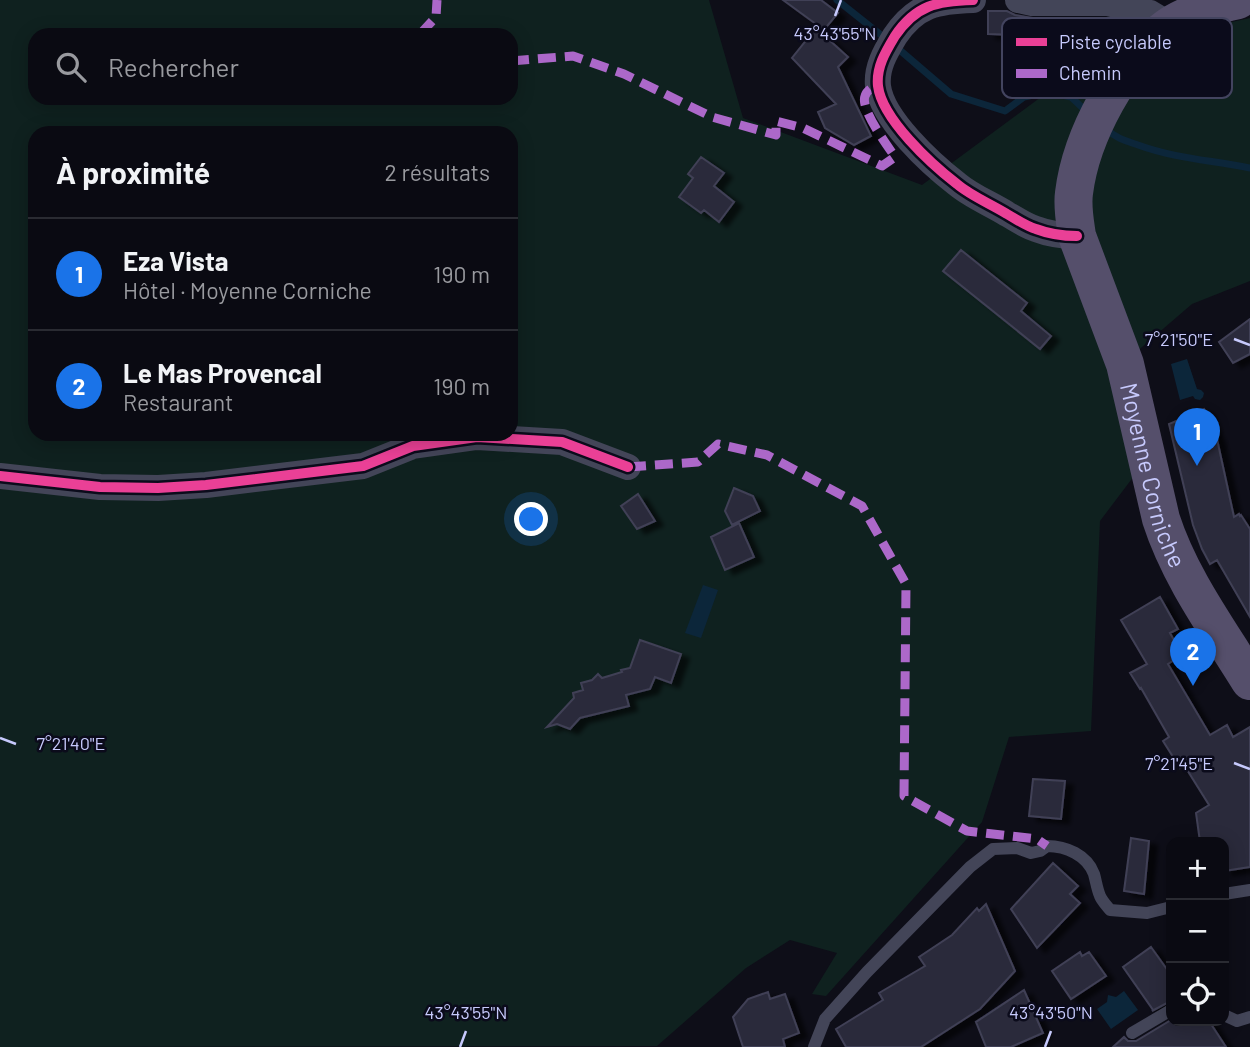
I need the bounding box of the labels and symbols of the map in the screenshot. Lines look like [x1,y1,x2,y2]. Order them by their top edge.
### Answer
legend [1002,18,1232,98]
text: 43°43'55"N [793,22,877,44]
text: Piste cyclable [1059,30,1172,53]
text: Chemin [1059,61,1122,84]
text: 7°21'50"E [1145,328,1213,350]
street label: Moyenne Corniche [1115,380,1193,572]
pin: 1 [1174,408,1220,466]
your location [514,502,548,536]
pin: 2 [1170,628,1216,686]
text: 7°21'40"E [37,732,106,754]
text: 7°21'45"E [1145,752,1213,774]
text: 43°43'55"N [424,1001,508,1023]
text: 43°43'50"N [1009,1001,1093,1023]

